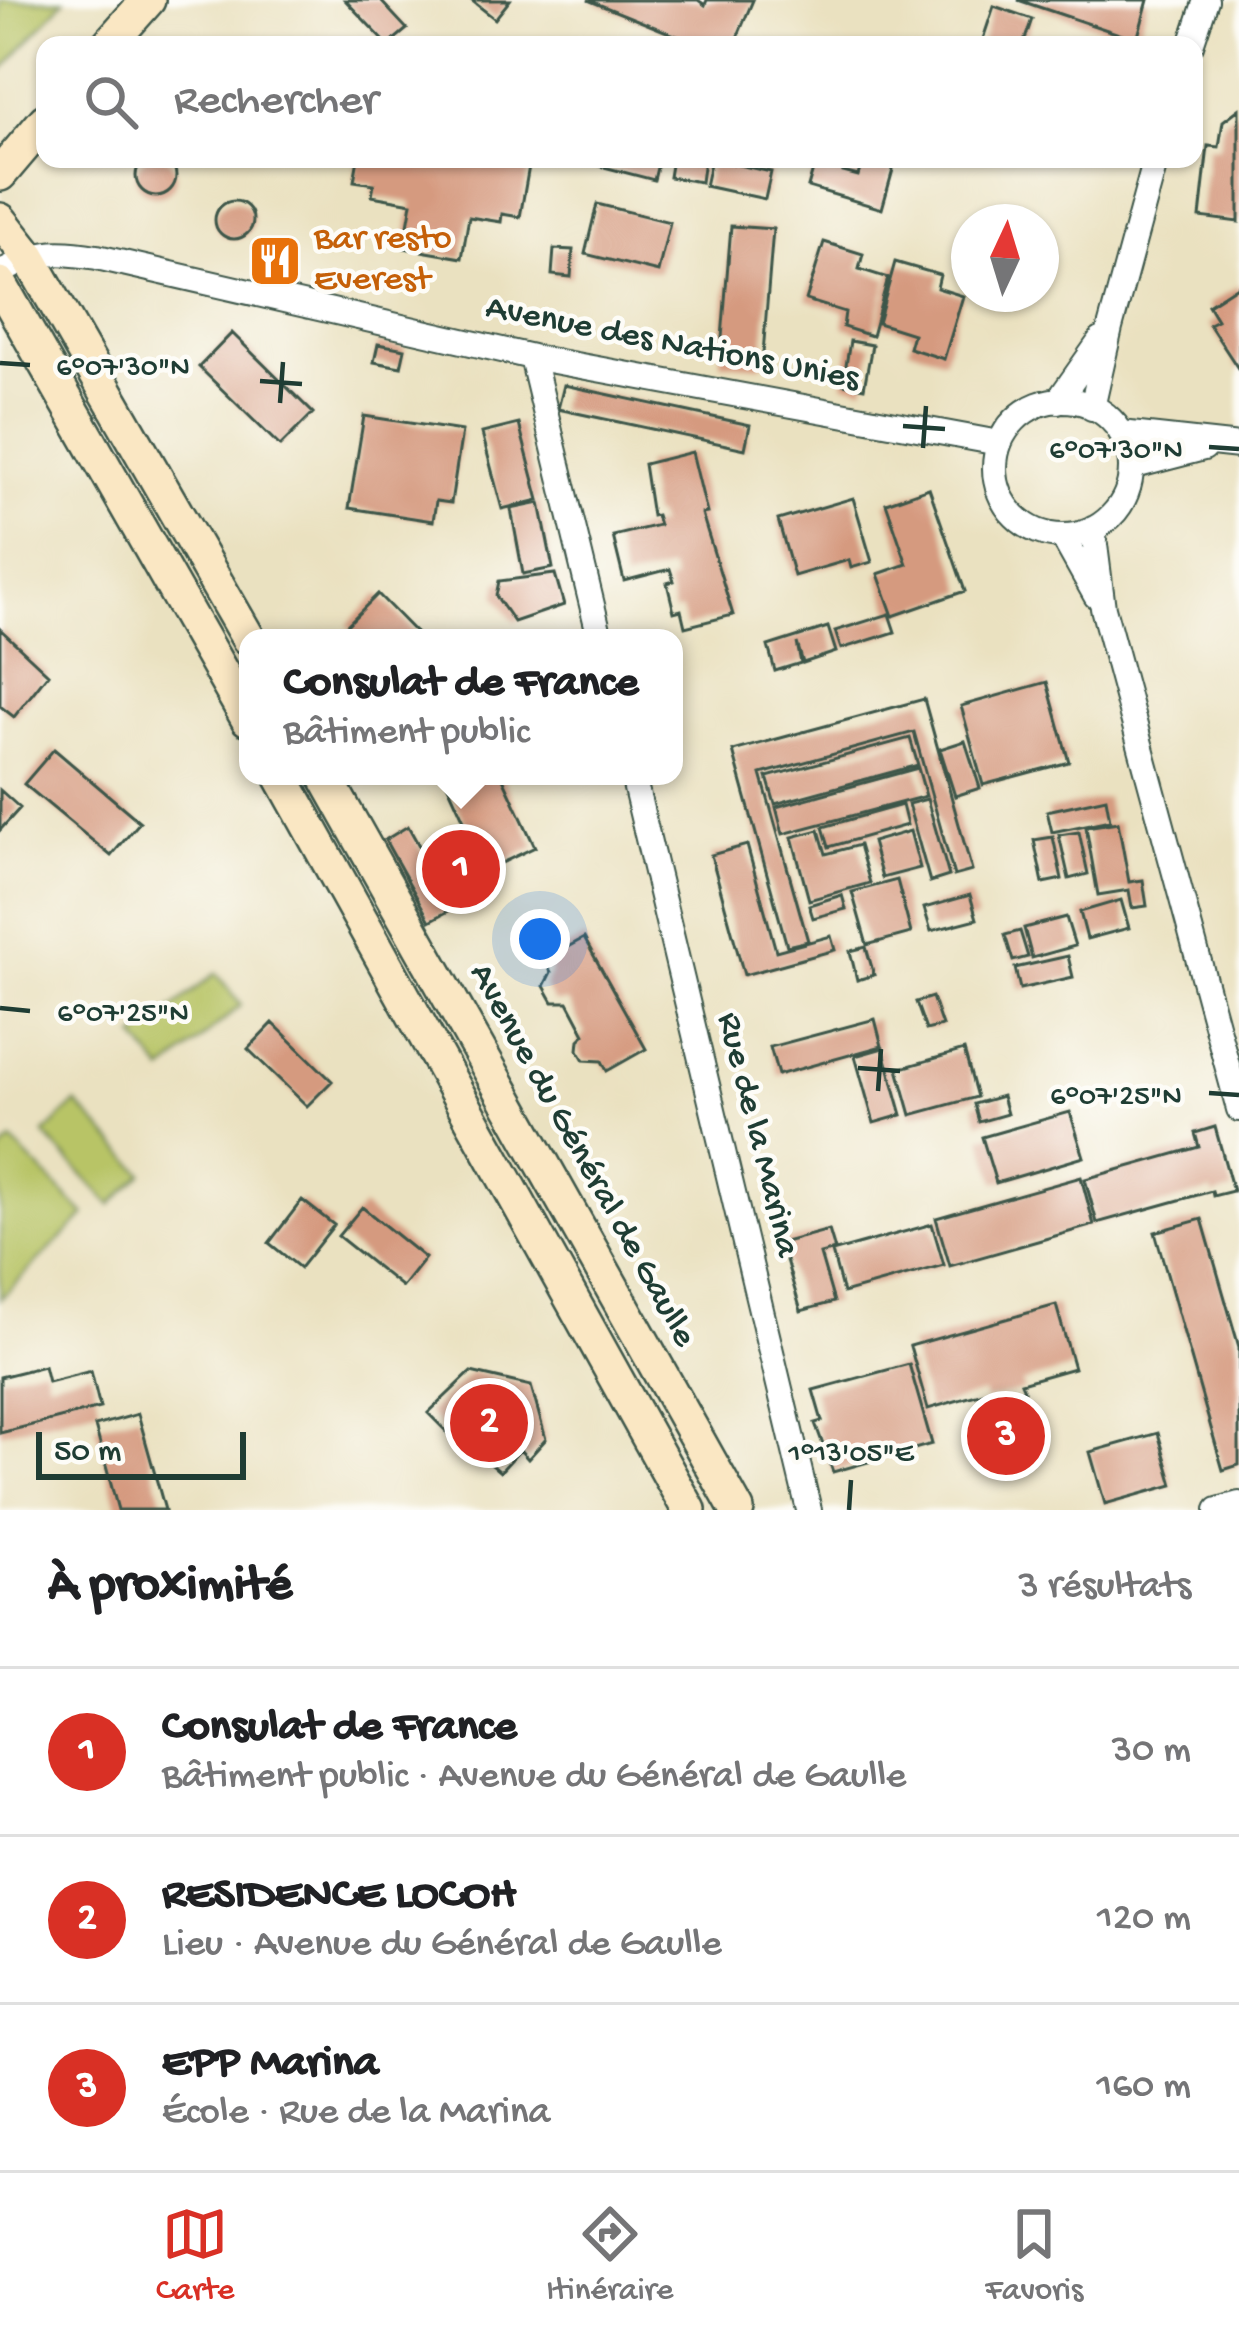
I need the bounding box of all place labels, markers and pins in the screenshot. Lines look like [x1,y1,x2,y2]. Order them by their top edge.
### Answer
place label: Bar resto Everest [313,219,452,303]
restaurant icon: Bar resto Everest [247,233,303,289]
pin: 1 [422,824,500,914]
pin: 2 [450,1378,528,1468]
pin: 3 [967,1391,1045,1481]

